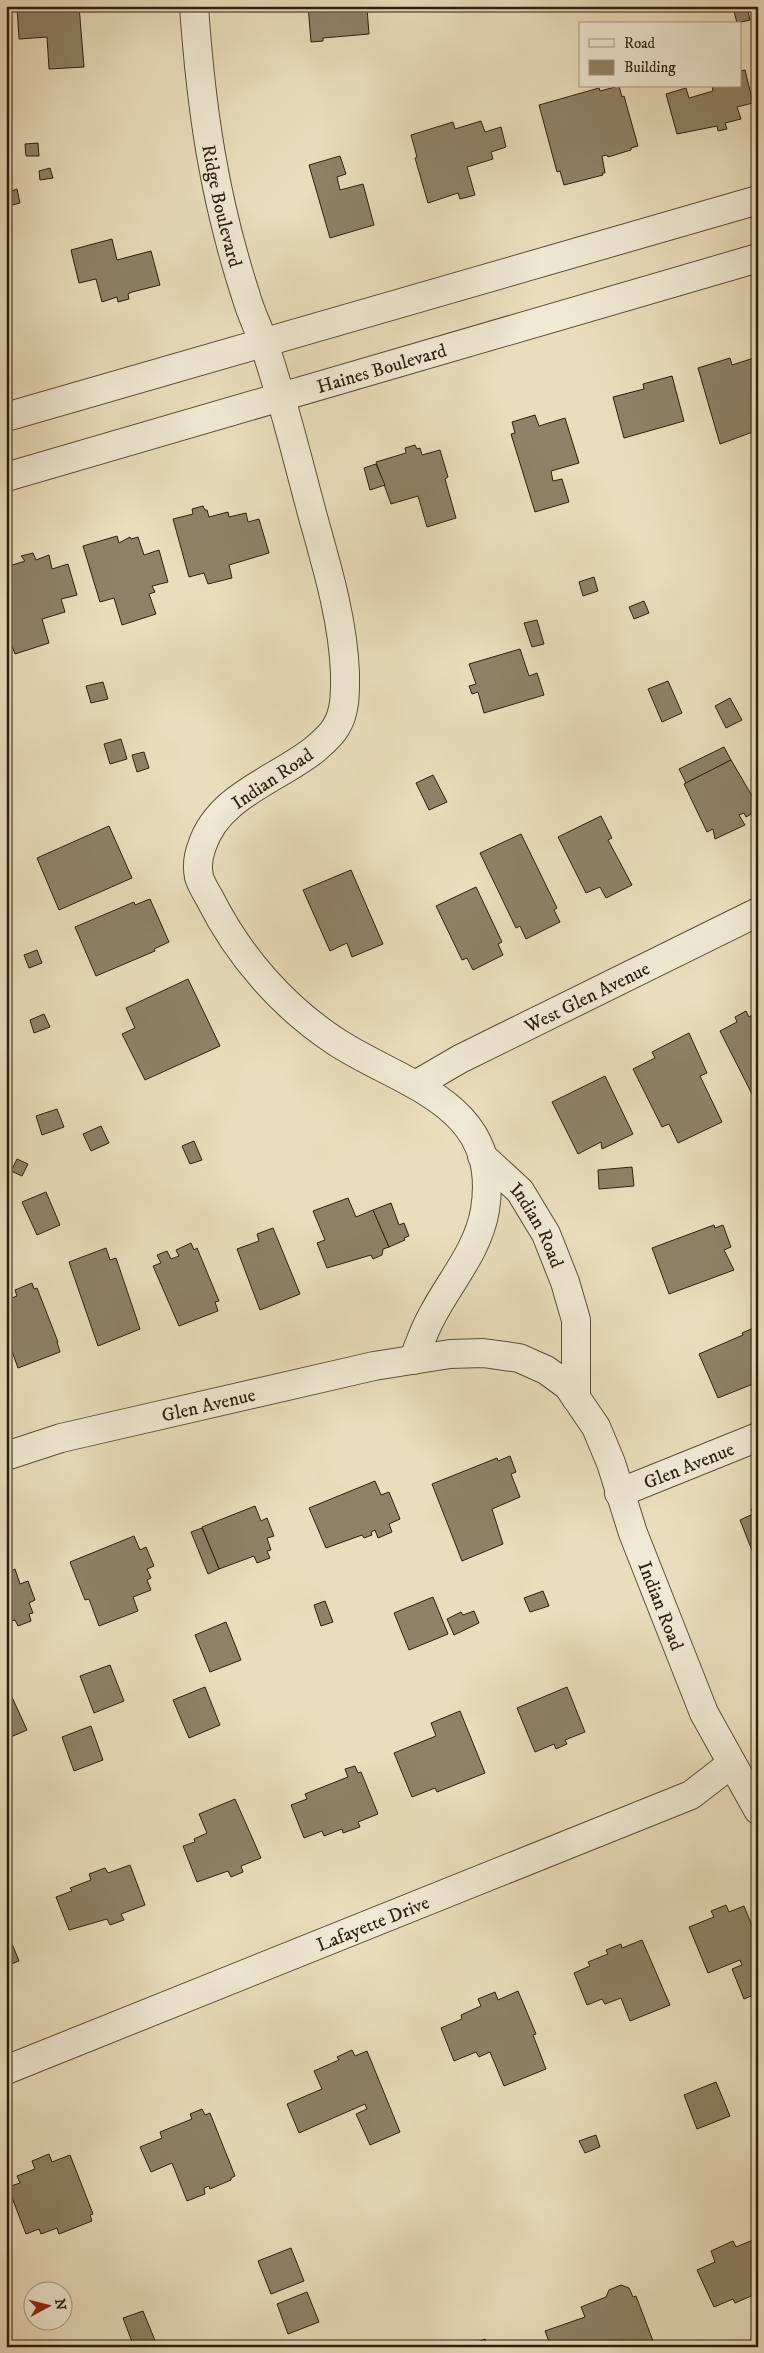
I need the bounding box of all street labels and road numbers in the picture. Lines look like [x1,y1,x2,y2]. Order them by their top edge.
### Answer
street label: Ridge Boulevard [196,143,247,271]
street label: Haines Boulevard [314,339,450,399]
street label: Indian Road [228,743,318,815]
street label: West Glen Avenue [520,957,654,1039]
street label: Indian Road [505,1178,568,1272]
street label: Glen Avenue [159,1384,258,1428]
street label: Glen Avenue [640,1438,738,1495]
street label: Indian Road [632,1558,688,1654]
street label: Lafayette Drive [314,1891,433,1957]

